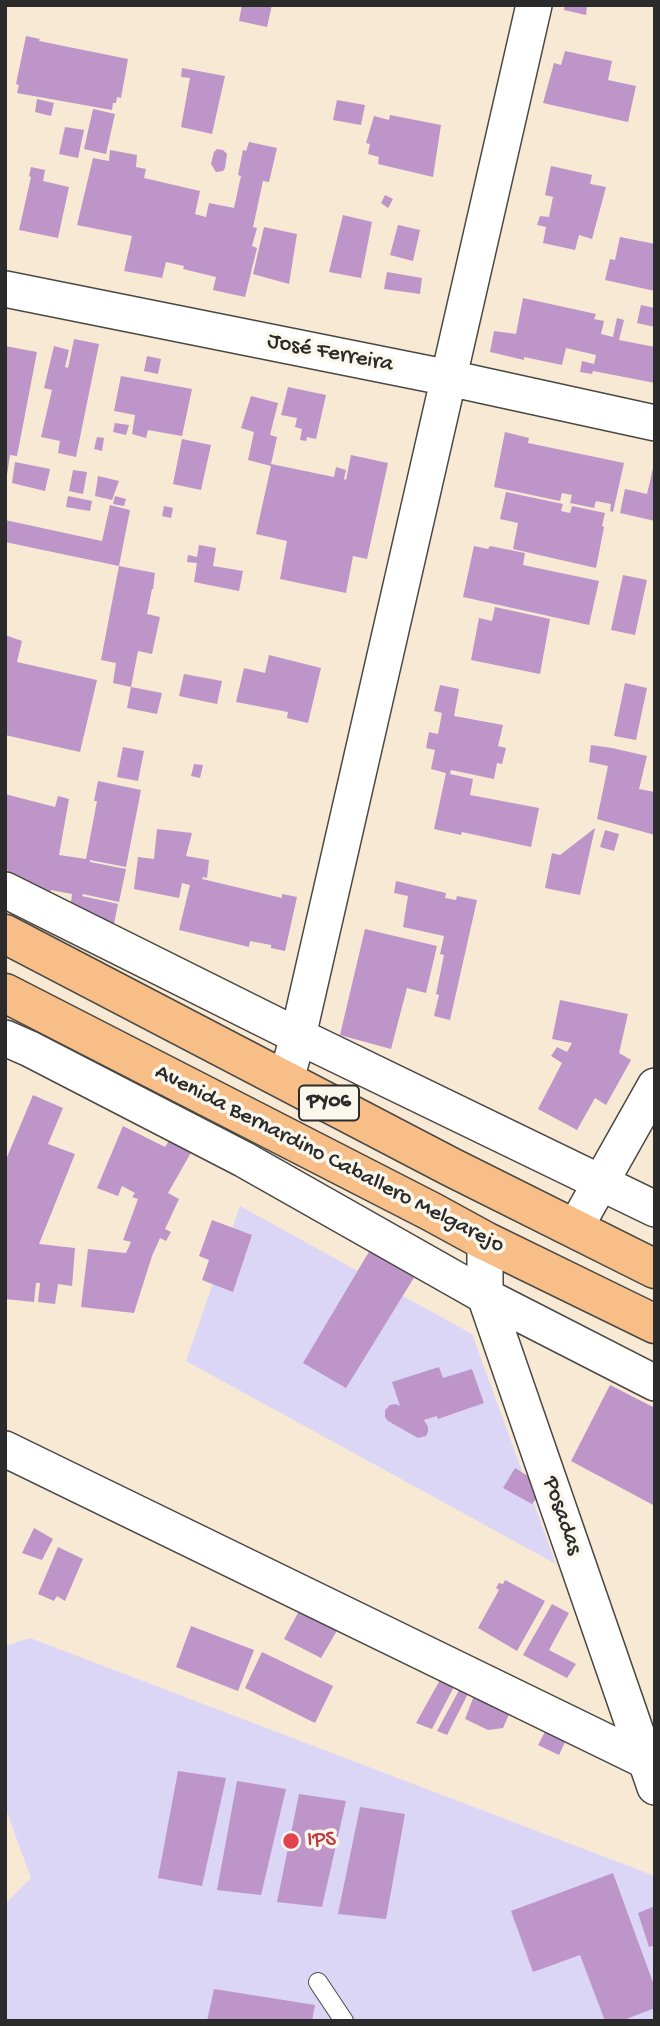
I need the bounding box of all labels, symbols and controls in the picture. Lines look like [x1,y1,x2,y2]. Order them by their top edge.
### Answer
street label: José Ferreira [265,328,395,380]
street label: Avenida Bernardino Caballero Melgarejo [150,1059,508,1261]
road number: PY06 [299,1086,359,1120]
street label: Posadas [535,1473,587,1559]
place label: IPS [307,1827,336,1855]
marker: IPS [281,1831,301,1851]

